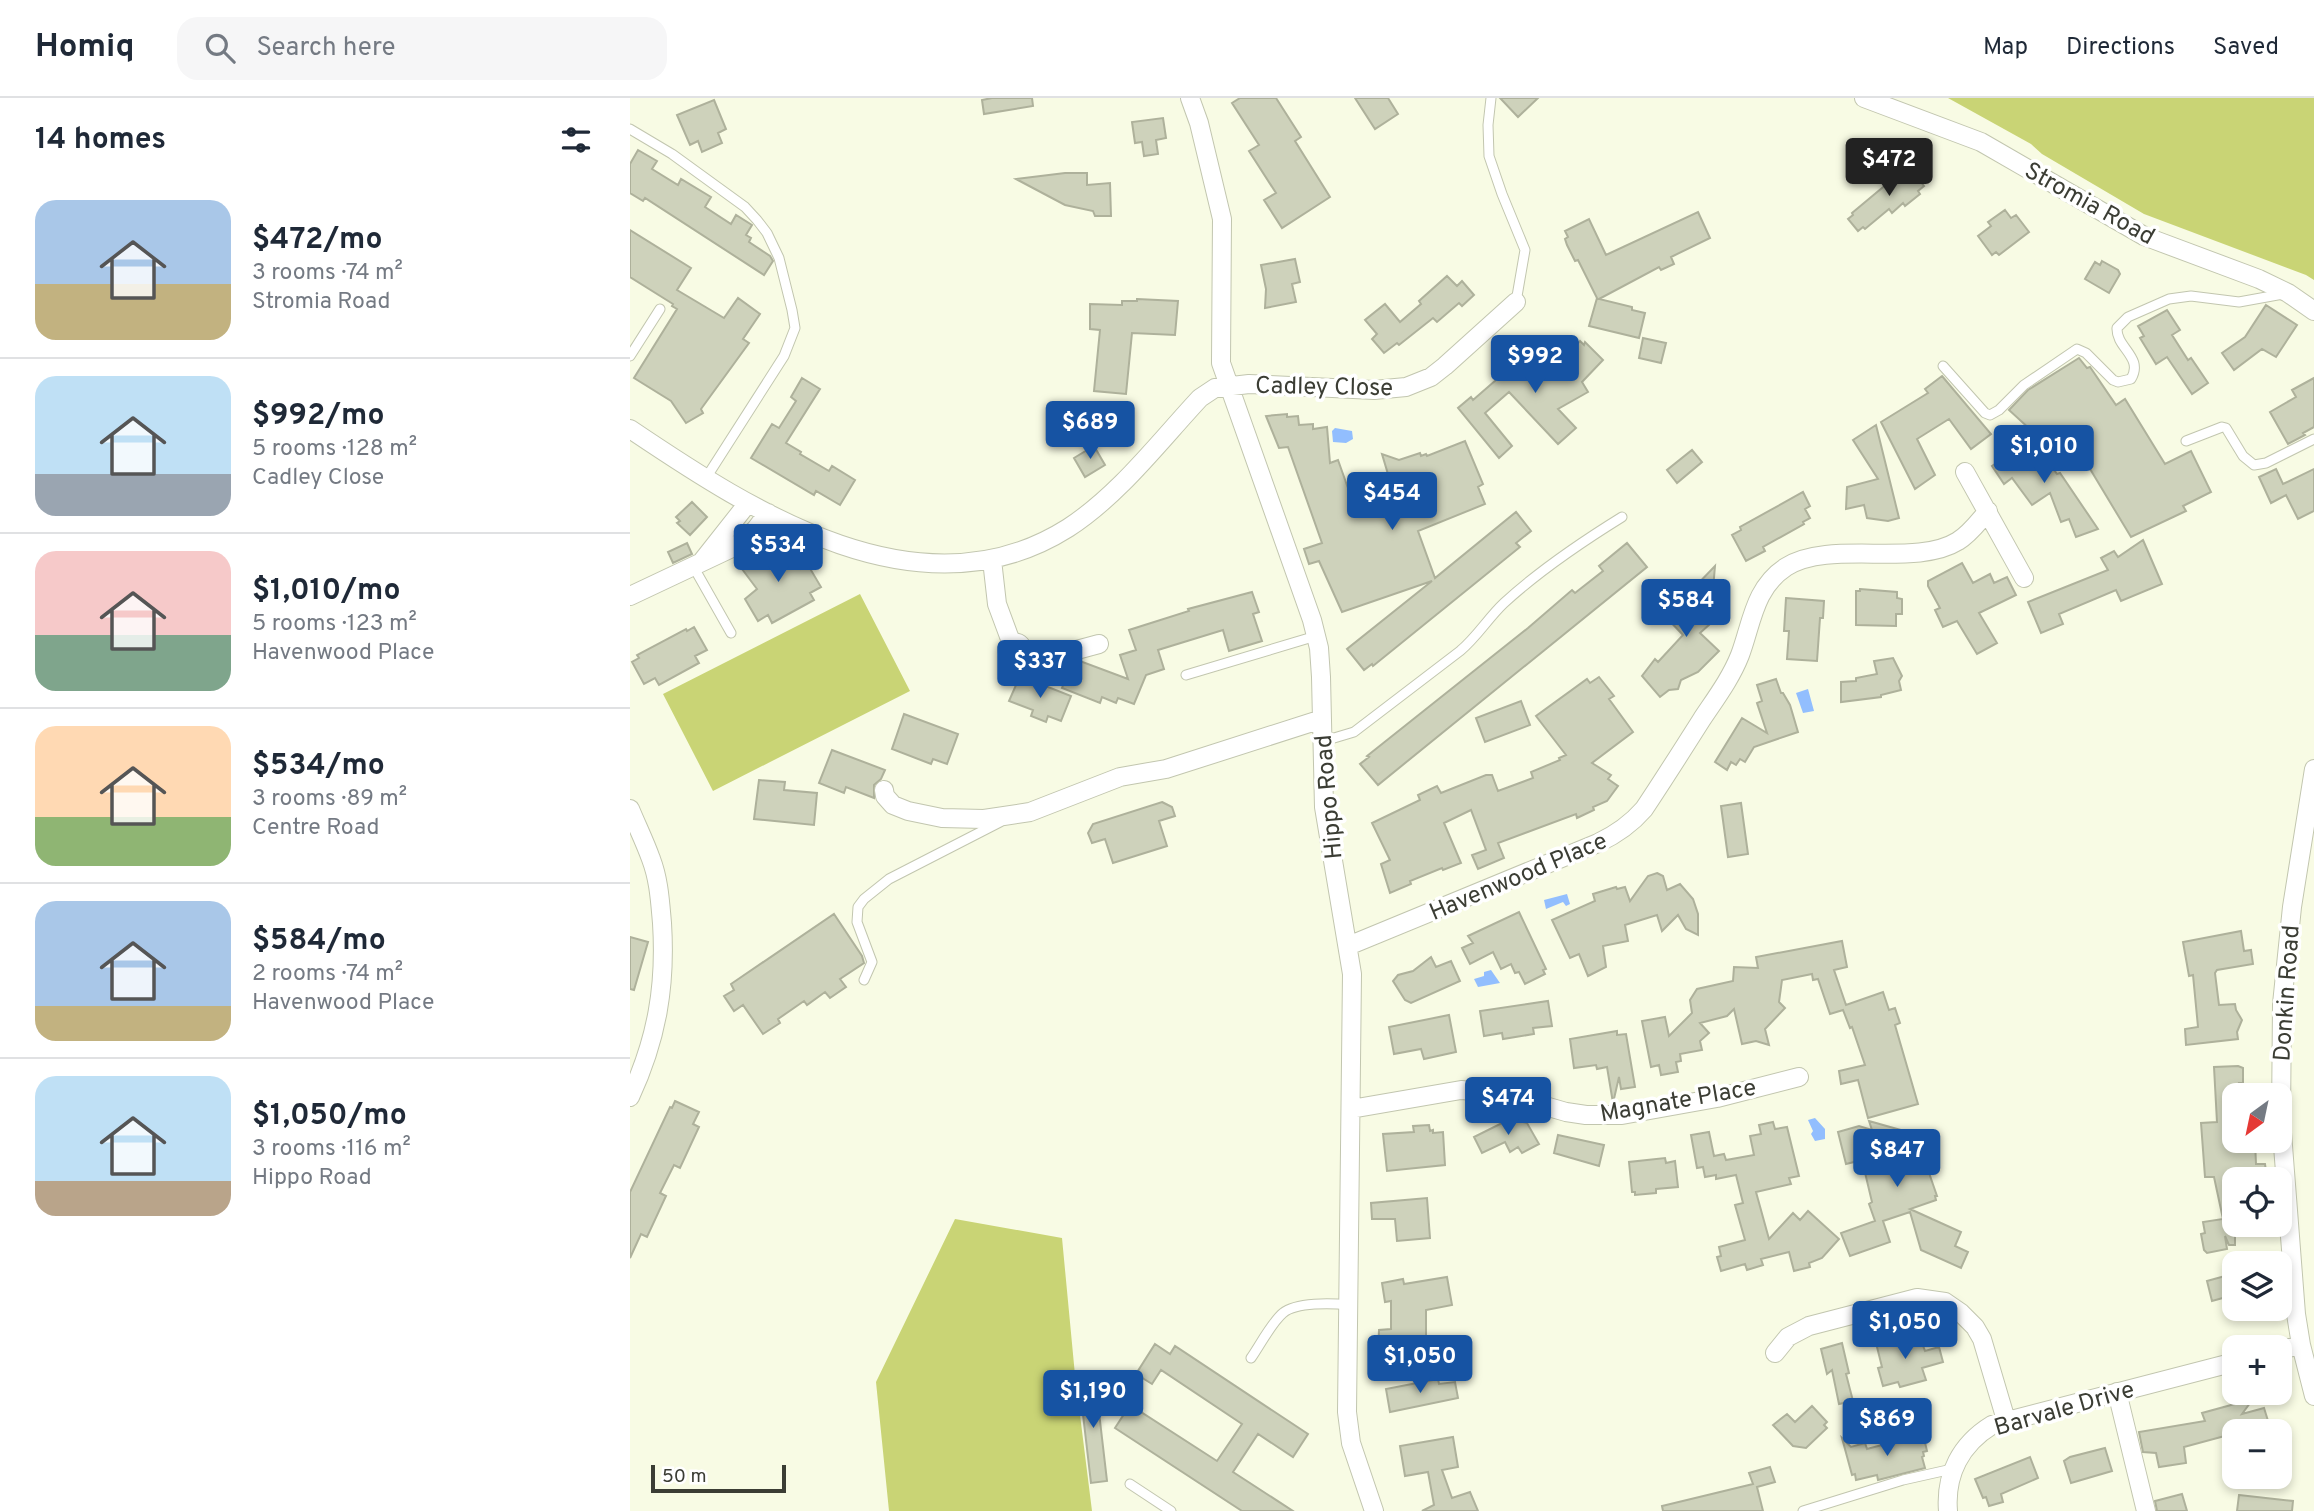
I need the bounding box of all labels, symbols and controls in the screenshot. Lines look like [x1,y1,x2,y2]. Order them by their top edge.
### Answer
search box [177,17,667,80]
text: Homiq [35,27,135,69]
icon: search [201,29,239,67]
text: Search here [257,32,395,65]
text: Map [1983,33,2028,63]
text: Directions [2066,33,2175,63]
text: Saved [2213,33,2279,63]
icon: filters [557,121,595,159]
text: 14 homes [35,122,166,159]
pin: $472 [1848,139,1930,198]
text: $472 [1862,146,1916,175]
street label: Stromia Road [2019,157,2160,253]
text: $472/mo [252,222,383,259]
icon: home [91,228,175,312]
text: 3 rooms · 74 m² [252,259,403,288]
text: Stromia Road [252,288,390,317]
pin: $992 [1494,336,1576,395]
text: $992 [1507,343,1563,372]
street label: Cadley Close [1255,372,1393,404]
text: $992/mo [252,398,384,435]
pin: $689 [1049,402,1131,461]
icon: home [91,404,175,488]
text: $689 [1062,409,1118,438]
pin: $1,010 [1987,426,2101,485]
text: $1,010 [2010,433,2078,462]
text: 5 rooms · 128 m² [252,435,417,464]
text: Cadley Close [252,464,384,493]
pin: $454 [1351,472,1433,532]
text: $454 [1363,480,1421,509]
pin: $534 [737,524,819,584]
text: $534 [750,532,806,561]
text: $1,010/mo [252,573,400,610]
icon: home [91,579,175,663]
pin: $584 [1645,580,1727,639]
text: $584 [1657,587,1715,616]
text: 5 rooms · 123 m² [252,610,417,639]
text: Havenwood Place [252,639,434,668]
pin: $337 [999,640,1081,700]
text: $337 [1013,648,1067,677]
street label: Hippo Road [1310,733,1350,860]
text: $534/mo [252,748,385,785]
icon: home [91,754,175,838]
text: 3 rooms · 89 m² [252,785,407,814]
text: Centre Road [252,814,379,843]
street label: Havenwood Place [1425,827,1612,929]
text: $584/mo [252,923,386,960]
street label: Donkin Road [2268,924,2308,1062]
icon: home [91,929,175,1013]
text: 2 rooms · 74 m² [252,960,403,989]
text: Havenwood Place [252,989,434,1018]
street label: Magnate Place [1598,1073,1759,1130]
pin: $474 [1467,1077,1549,1137]
north arrow [2222,1083,2292,1153]
map controls [2222,1083,2292,1489]
text: $474 [1481,1085,1535,1114]
text: $1,050/mo [252,1098,407,1135]
icon: home [91,1104,175,1188]
pin: $847 [1856,1130,1938,1189]
text: 3 rooms · 116 m² [252,1135,411,1164]
text: $847 [1869,1137,1925,1166]
text: Hippo Road [252,1164,372,1193]
button: locate [2222,1167,2292,1237]
button: layers [2222,1251,2292,1321]
pin: $1,050 [1848,1302,1962,1361]
text: $1,050 [1868,1309,1942,1338]
button: + [2222,1335,2292,1405]
pin: $1,050 [1363,1336,1477,1395]
text: $1,050 [1383,1343,1457,1372]
pin: $1,190 [1036,1370,1150,1430]
street label: Barvale Drive [1991,1376,2138,1444]
text: $1,190 [1059,1378,1127,1407]
pin: $869 [1846,1398,1928,1458]
text: $869 [1859,1406,1915,1435]
button: − [2222,1419,2292,1489]
scale bar [651,1462,786,1494]
text: 50 m [662,1465,707,1489]

